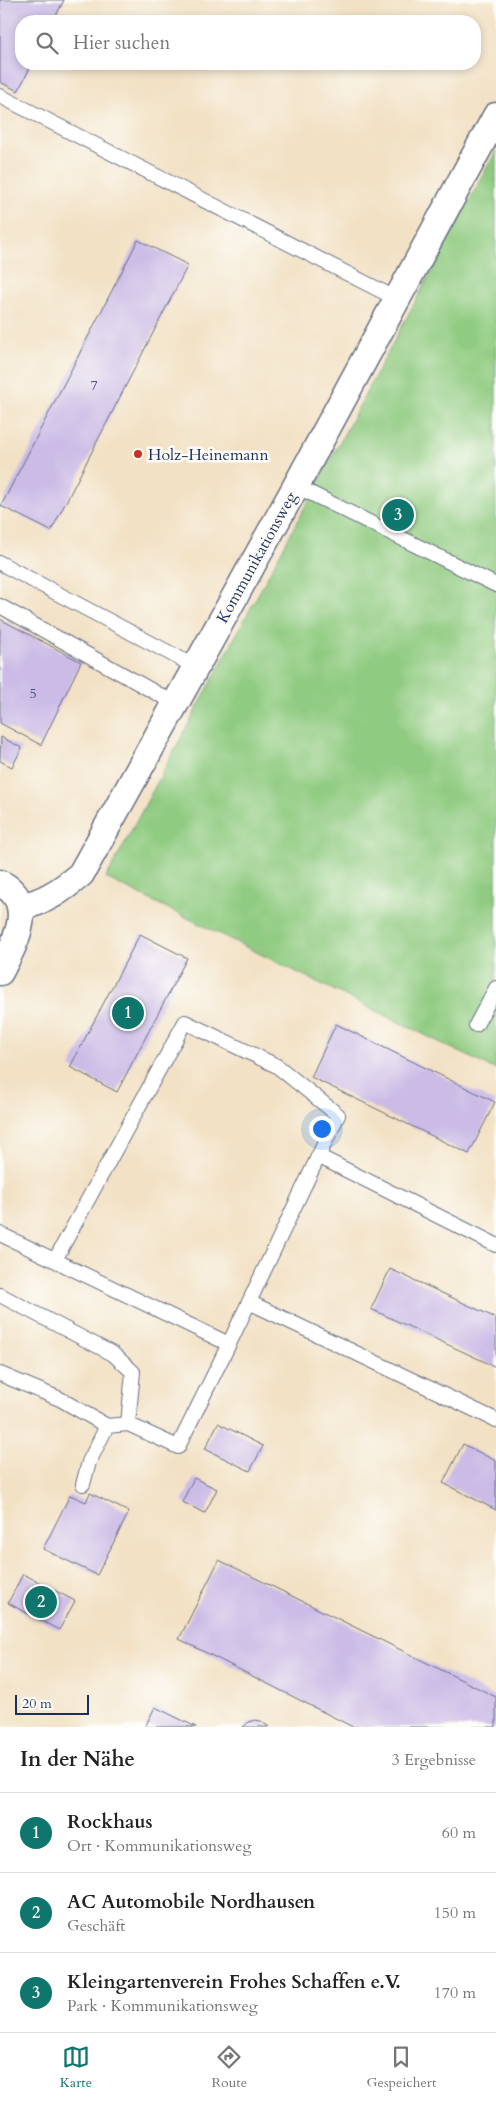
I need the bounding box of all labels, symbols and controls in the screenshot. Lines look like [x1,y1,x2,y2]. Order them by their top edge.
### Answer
search box [15,15,481,70]
icon: search [33,29,61,57]
text: Hier suchen [73,30,170,56]
house number: 7 [90,376,98,395]
place label: Holz-Heinemann [148,444,269,466]
marker: Holz-Heinemann [132,448,144,460]
street label: Kommunikationsweg [212,488,302,627]
pin: 3 [382,496,414,534]
house number: 5 [29,684,37,703]
pin: 1 [112,994,144,1032]
your location [309,1116,335,1142]
pin: 2 [25,1583,57,1621]
scale bar [15,1692,89,1715]
text: 20 m [22,1694,52,1713]
text: In der Nähe [20,1745,135,1774]
text: 3 Ergebnisse [391,1749,476,1771]
text: Rockhaus [67,1809,153,1835]
text: 1 [32,1822,40,1844]
text: 60 m [442,1822,476,1844]
text: Ort · Kommunikationsweg [67,1835,252,1857]
text: AC Automobile Nordhausen [67,1889,315,1915]
text: 2 [32,1902,40,1924]
text: 150 m [434,1902,476,1924]
text: Geschäft [67,1915,125,1937]
text: Kleingartenverein Frohes Schaffen e.V. [67,1969,401,1995]
text: 3 [32,1982,40,2004]
text: 170 m [434,1982,476,2004]
text: Park · Kommunikationsweg [67,1995,258,2017]
tab: Karte [60,2043,92,2092]
tab: Route [211,2043,247,2092]
tab: Gespeichert [366,2043,436,2092]

